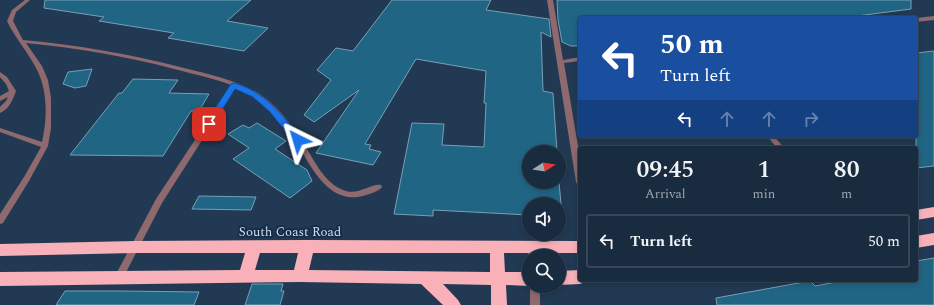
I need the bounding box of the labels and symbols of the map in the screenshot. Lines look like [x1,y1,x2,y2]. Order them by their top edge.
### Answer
pin [192,107,226,141]
position arrow [277,119,319,161]
north arrow [522,145,566,189]
street label: South Coast Road [239,222,341,242]

